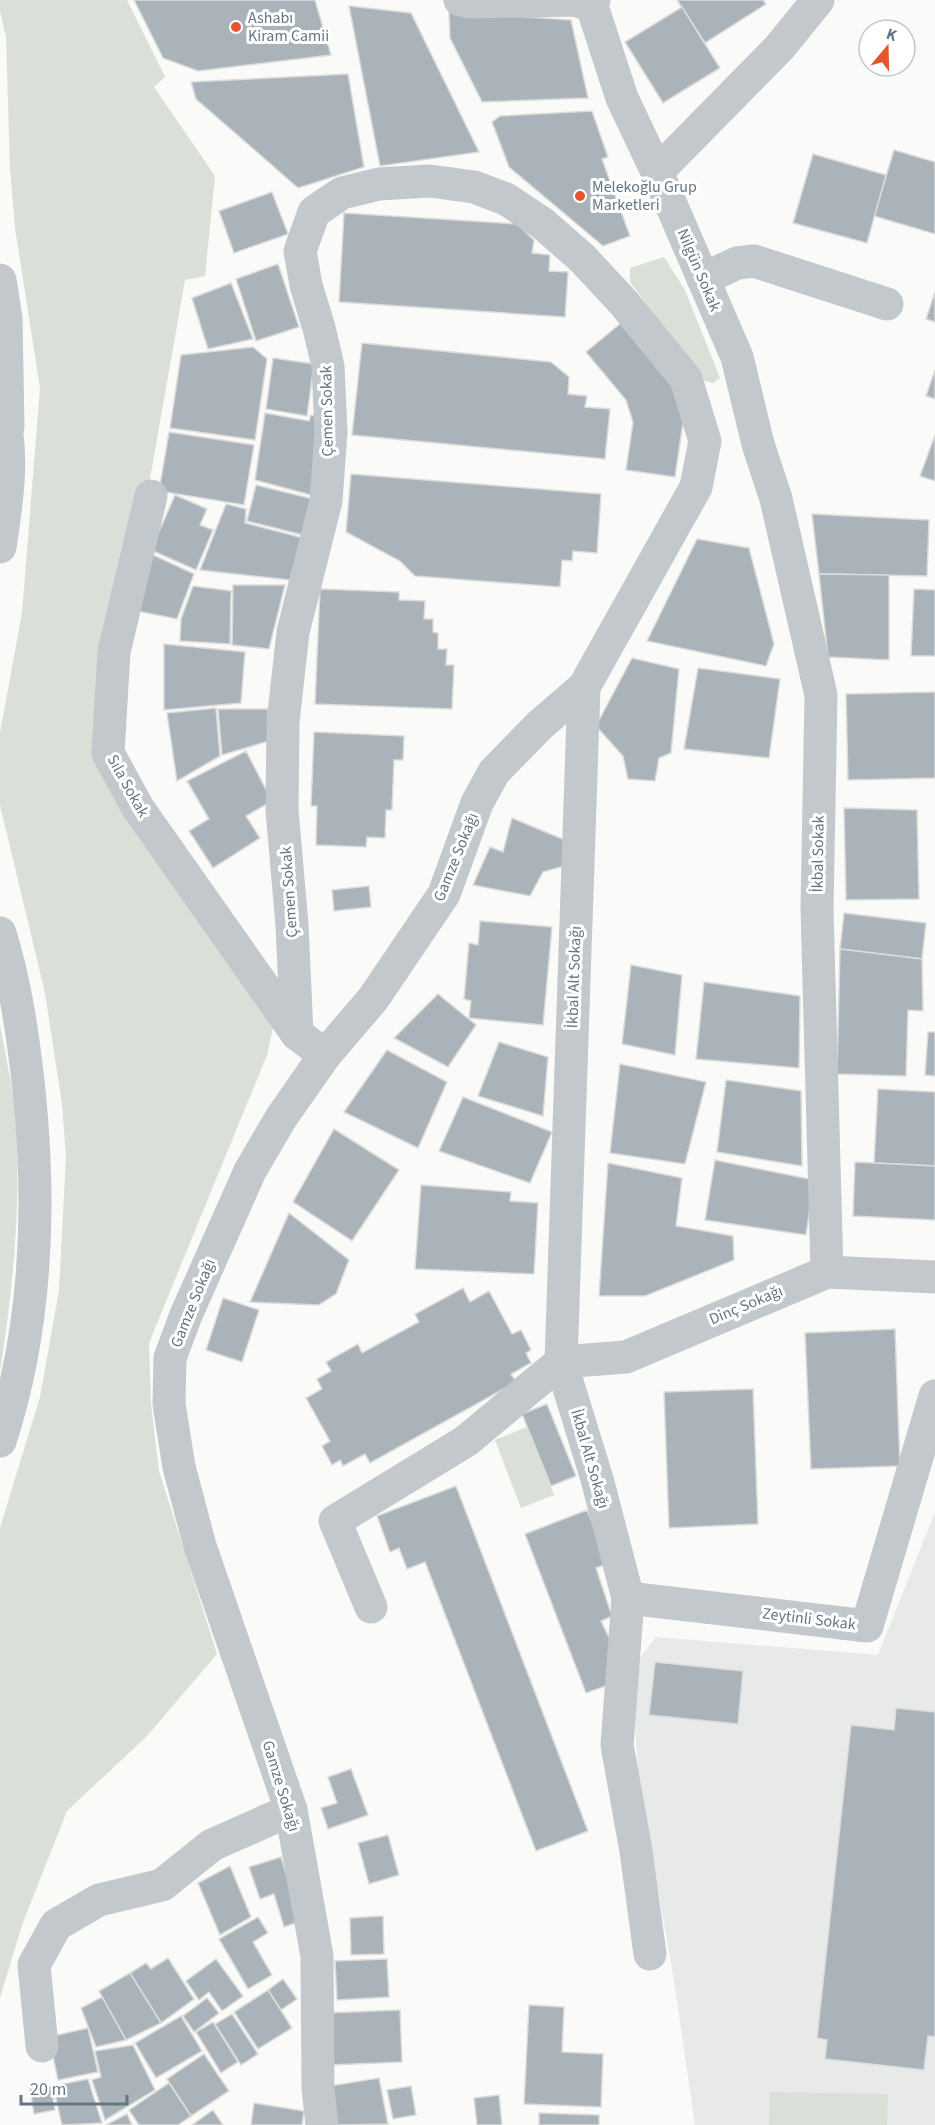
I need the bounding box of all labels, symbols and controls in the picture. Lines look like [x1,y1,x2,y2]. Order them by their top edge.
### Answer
place label: Ashabı Kiram Camii [248,7,329,47]
north arrow [857,18,917,78]
marker: Ashabı Kiram Camii [229,20,243,34]
text: K [883,23,900,47]
place label: Melekoğlu Grup Marketleri [592,176,697,216]
marker: Melekoğlu Grup Marketleri [573,189,587,203]
street label: Nilgün Sokak [672,225,726,315]
street label: Çemen Sokak [315,365,339,457]
street label: Sıla Sokak [102,751,154,821]
street label: Gamze Sokağı [428,809,484,905]
street label: İkbal Sokak [806,815,830,893]
street label: Çemen Sokak [275,846,303,938]
street label: İkbal Alt Sokağı [561,925,587,1029]
street label: Gamze Sokağı [165,1255,221,1351]
street label: Dinç Sokağı [706,1280,786,1330]
street label: İkbal Alt Sokağı [565,1407,615,1511]
street label: Zeytinli Sokak [761,1602,857,1636]
street label: Gamze Sokağı [257,1738,305,1834]
scale bar [21,2068,128,2106]
text: 20 m [30,2077,66,2102]

